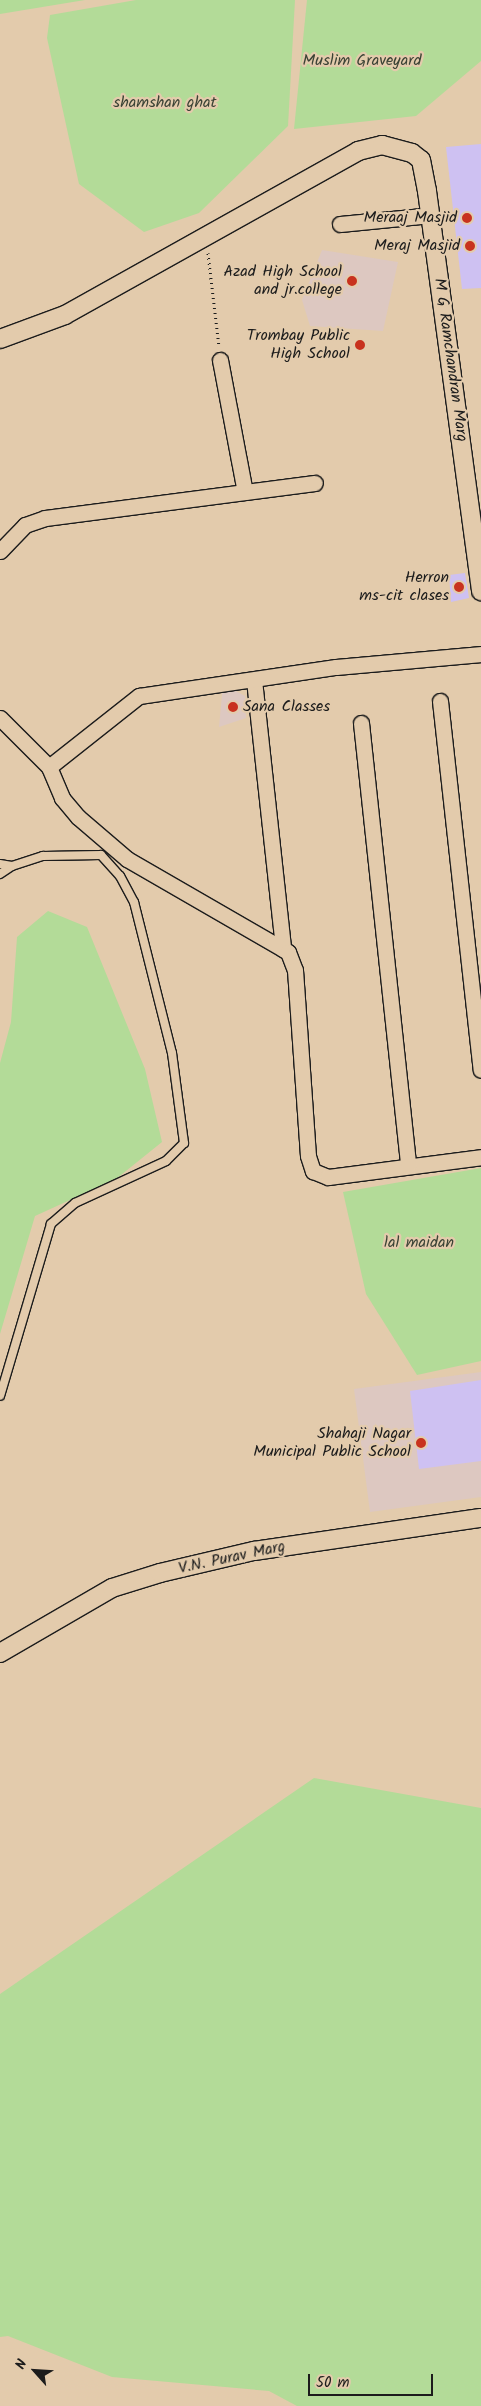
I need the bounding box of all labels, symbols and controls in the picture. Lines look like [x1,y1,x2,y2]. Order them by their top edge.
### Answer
park label: Muslim Graveyard [303,51,421,71]
park label: shamshan ghat [113,93,217,113]
place label: Meraaj Masjid [364,208,457,228]
marker: Meraaj Masjid [461,212,473,224]
place label: Meraj Masjid [374,236,460,256]
marker: Meraj Masjid [464,240,476,252]
place label: Azad High School and jr.college [224,262,342,300]
marker: Azad High School and jr.college [346,275,358,287]
street label: M G Ramchandran Marg [429,277,471,443]
place label: Trombay Public High School [247,326,350,364]
marker: Trombay Public High School [354,339,366,351]
place label: Herron ms-cit clases [359,568,449,606]
marker: Herron ms-cit clases [453,581,465,593]
place label: Sana Classes [243,697,330,717]
marker: Sana Classes [227,701,239,713]
park label: lal maidan [384,1233,454,1253]
place label: Shahaji Nagar Municipal Public School [253,1424,411,1462]
marker: Shahaji Nagar Municipal Public School [415,1437,427,1449]
street label: V.N. Purav Marg [177,1537,287,1579]
north arrow [10,2346,60,2396]
text: N [10,2356,33,2373]
scale bar [311,2364,436,2396]
text: 50 m [316,2371,350,2395]

